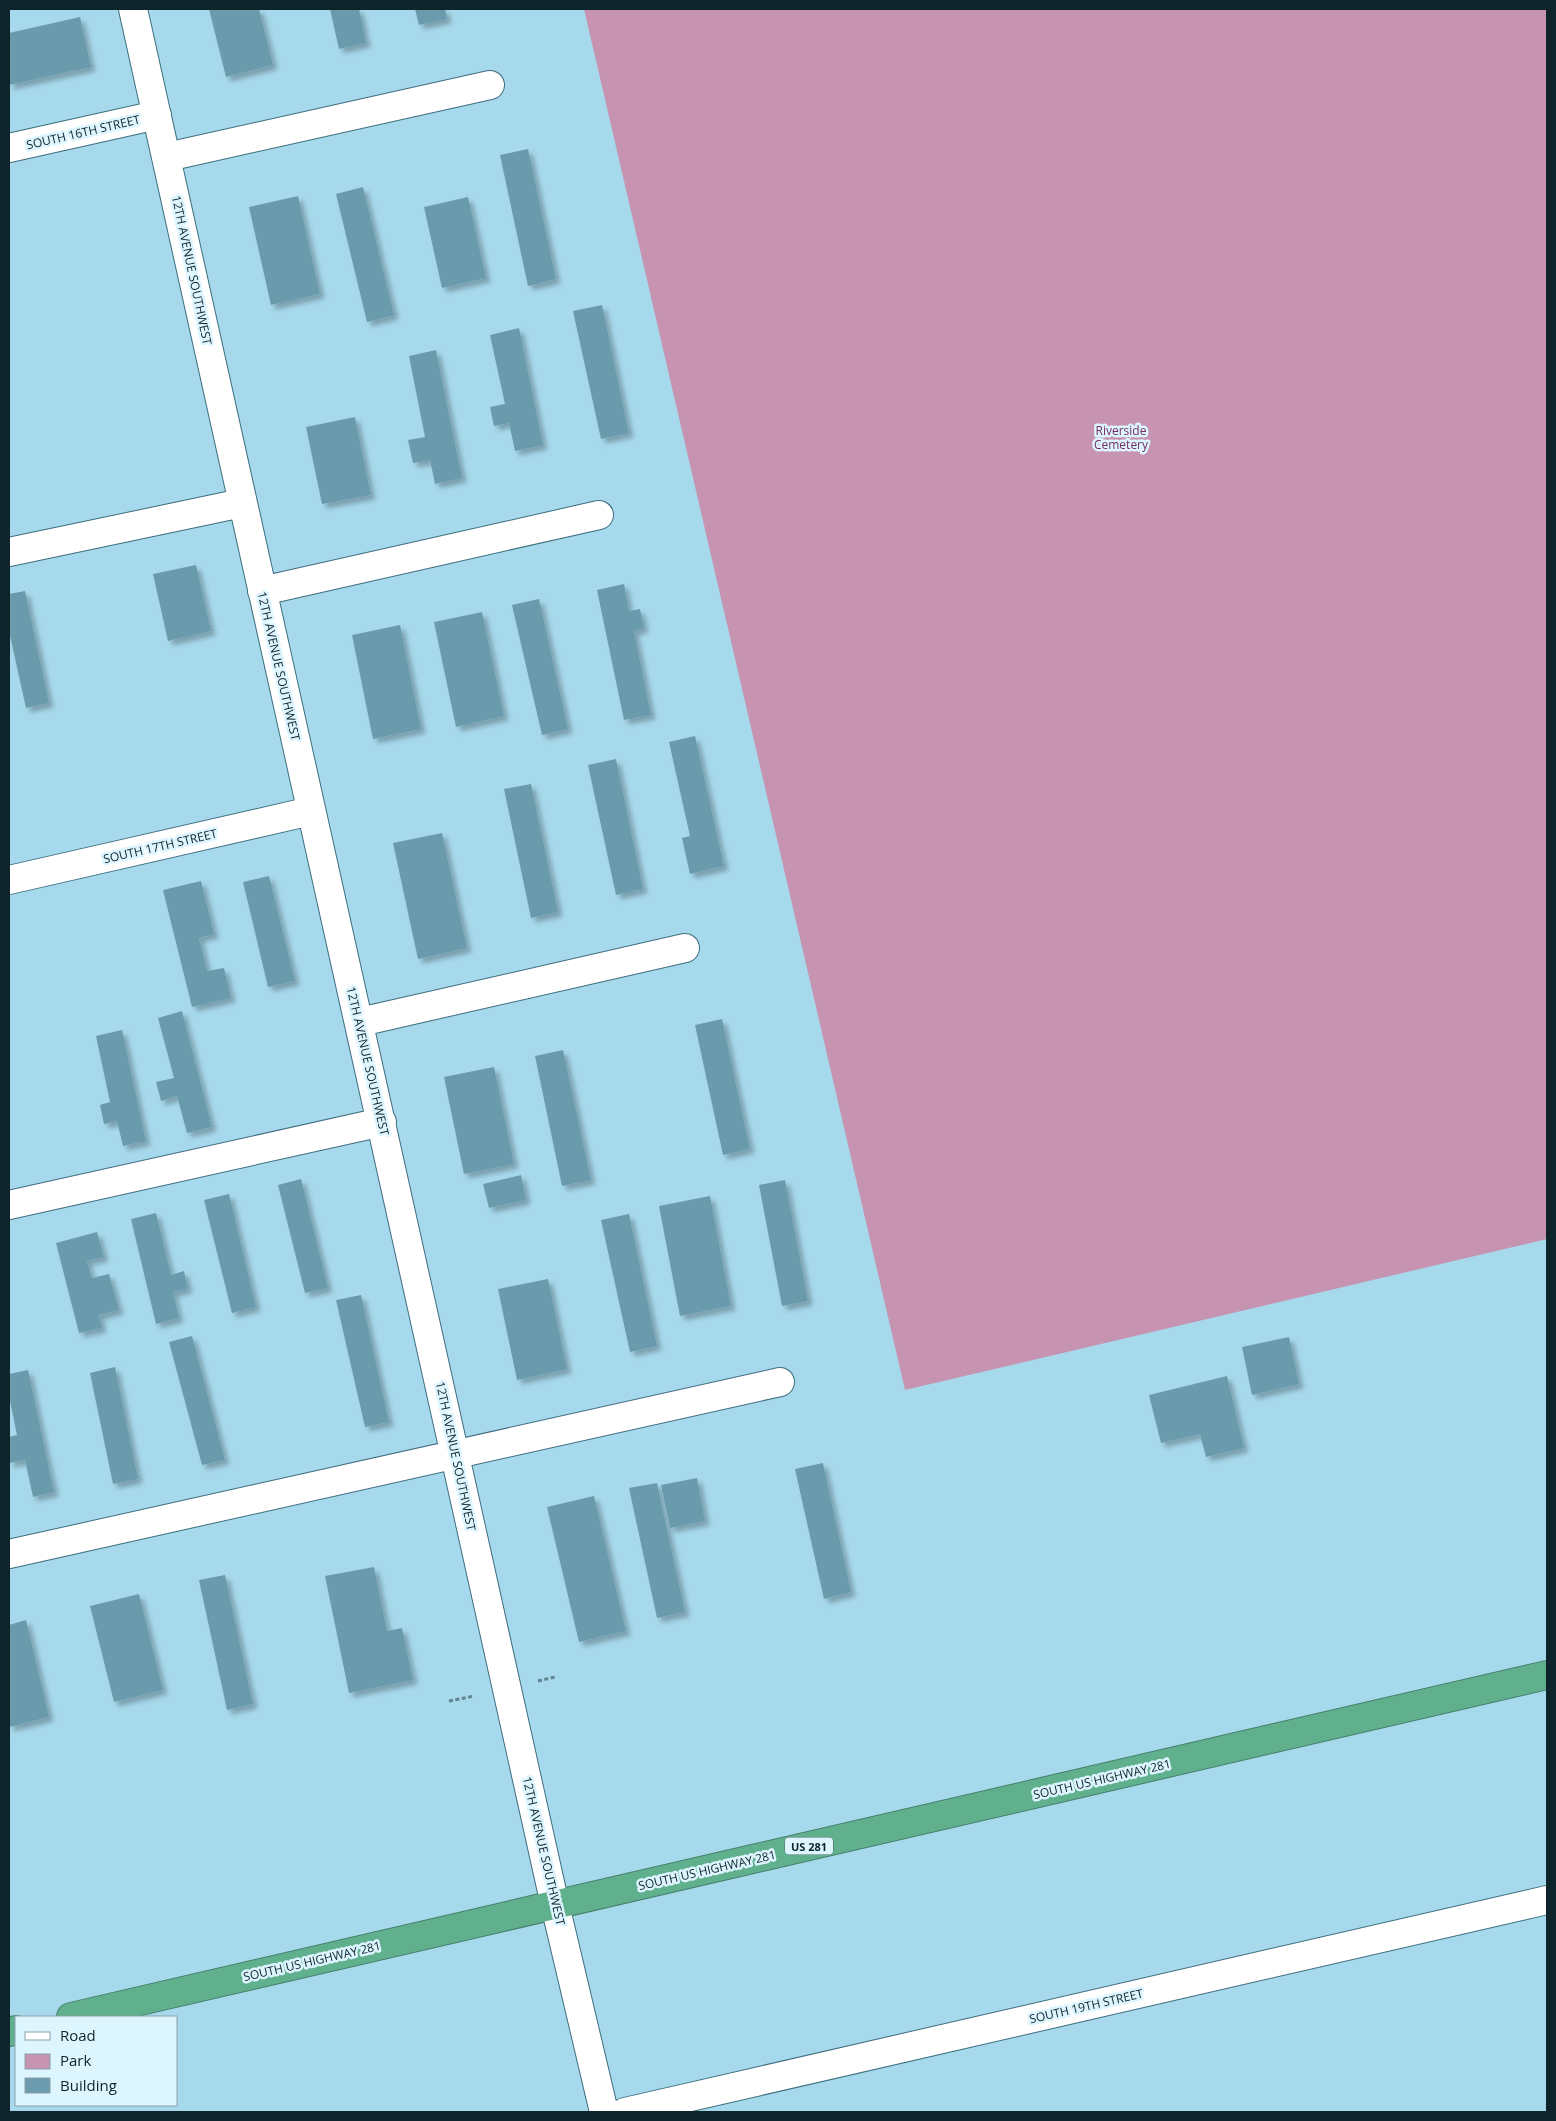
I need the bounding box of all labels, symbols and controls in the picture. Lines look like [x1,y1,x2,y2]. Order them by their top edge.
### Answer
street label: SOUTH 16TH STREET [25,111,142,153]
street label: 12TH AVENUE SOUTHWEST [168,194,216,347]
park label: Riverside Cemetery [1094,422,1149,453]
street label: 12TH AVENUE SOUTHWEST [254,590,305,743]
street label: SOUTH 17TH STREET [102,825,219,867]
street label: 12TH AVENUE SOUTHWEST [343,985,394,1138]
street label: 12TH AVENUE SOUTHWEST [432,1380,480,1533]
street label: SOUTH US HIGHWAY 281 [1032,1755,1172,1803]
street label: 12TH AVENUE SOUTHWEST [519,1775,570,1928]
road number: US 281 [785,1838,833,1854]
street label: SOUTH US HIGHWAY 281 [637,1846,777,1894]
street label: SOUTH US HIGHWAY 281 [242,1937,382,1985]
street label: SOUTH 19TH STREET [1028,1985,1145,2027]
legend [15,2016,178,2106]
text: Road [60,2025,96,2045]
text: Park [60,2050,91,2070]
text: Building [60,2075,117,2095]

